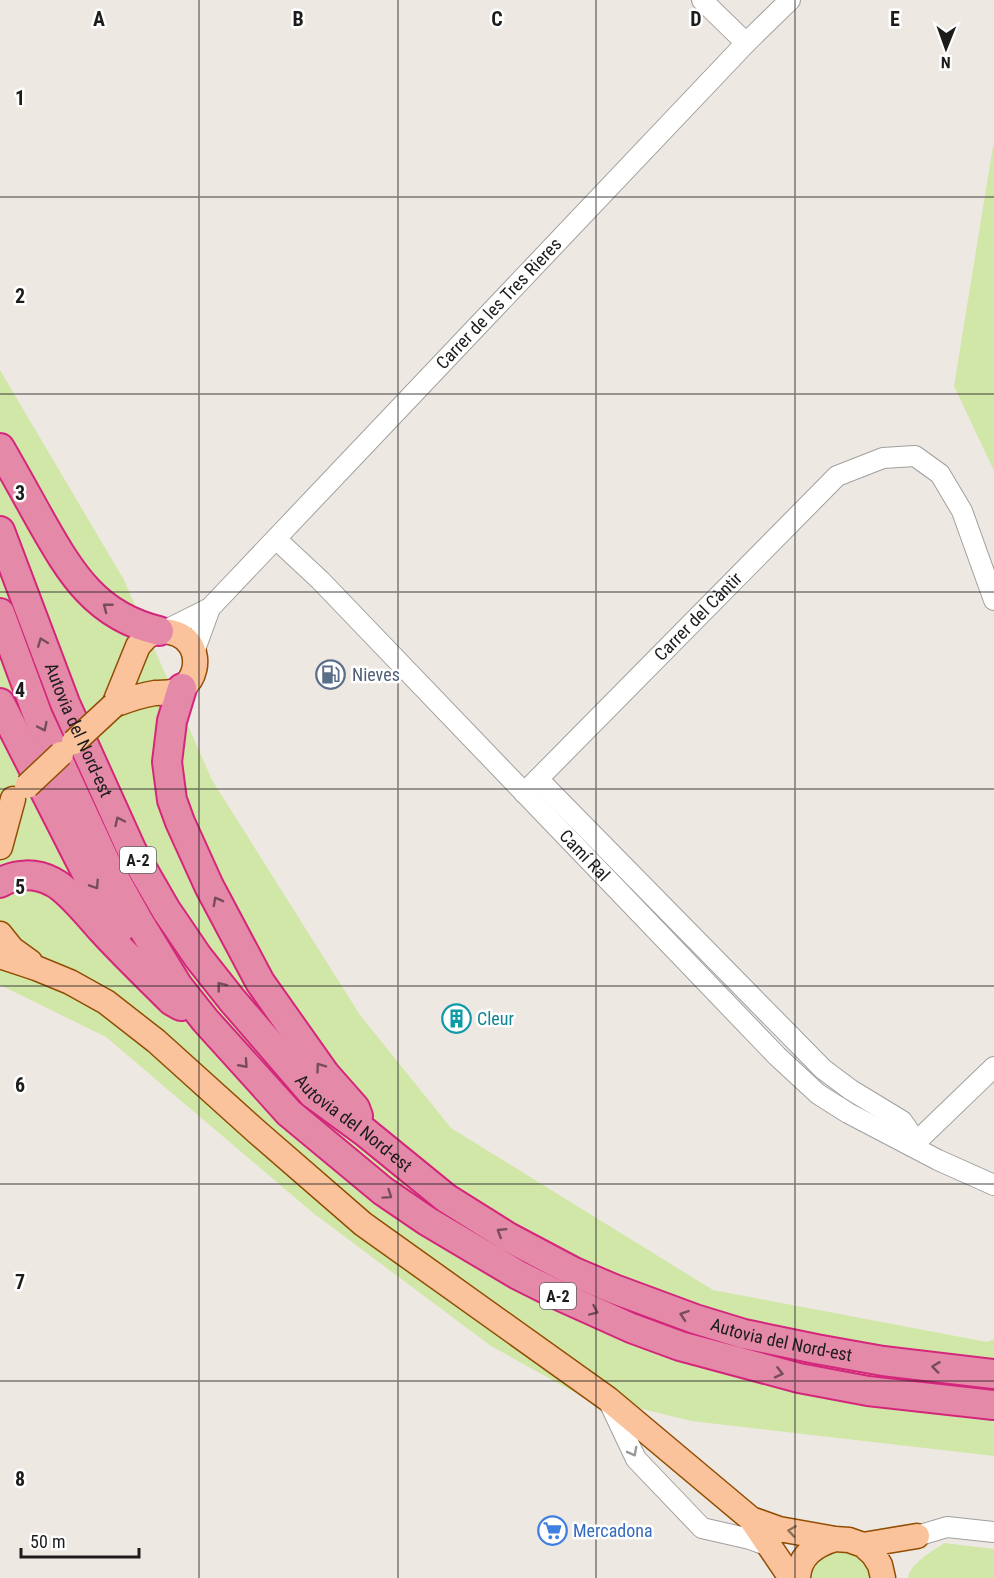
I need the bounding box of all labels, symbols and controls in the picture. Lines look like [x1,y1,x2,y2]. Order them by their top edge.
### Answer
text: A [93,7,105,31]
text: B [292,7,304,31]
text: C [491,7,503,31]
text: D [690,7,702,31]
text: E [890,7,900,31]
north arrow [916,18,976,78]
text: N [941,53,951,72]
text: 1 [15,86,25,110]
street label: Carrer de les Tres Rieres [431,233,565,373]
text: 2 [15,284,25,308]
text: 3 [15,481,25,505]
street label: Carrer del Càntir [650,567,746,665]
one-way arrow [103,603,114,614]
one-way arrow [37,637,49,648]
fuel station icon: Nieves [315,659,347,691]
street label: Autovia del Nord-est [41,660,117,800]
place label: Nieves [352,664,400,685]
text: 4 [15,678,25,702]
one-way arrow [36,720,48,731]
one-way arrow [114,817,126,828]
street label: Camí Ral [555,825,614,885]
road number: A-2 [120,847,156,873]
text: 5 [15,875,25,899]
one-way arrow [88,879,99,890]
one-way arrow [213,897,224,908]
one-way arrow [218,982,229,993]
building icon: Cleur [440,1003,472,1035]
place label: Cleur [477,1008,514,1029]
one-way arrow [237,1057,248,1067]
one-way arrow [316,1062,327,1073]
street label: Autovia del Nord-est [291,1070,417,1176]
text: 6 [15,1073,25,1097]
one-way arrow [381,1188,392,1199]
one-way arrow [497,1228,507,1240]
text: 7 [15,1270,25,1294]
road number: A-2 [540,1283,576,1309]
one-way arrow [587,1304,598,1316]
one-way arrow [679,1309,690,1322]
street label: Autovia del Nord-est [708,1313,854,1365]
one-way arrow [931,1362,940,1374]
one-way arrow [773,1365,783,1378]
one-way arrow [626,1446,637,1456]
text: 8 [15,1467,25,1491]
supermarket icon: Mercadona [536,1515,568,1547]
place label: Mercadona [573,1520,653,1541]
scale bar [21,1521,140,1559]
one-way arrow [788,1525,797,1537]
text: 50 m [30,1531,65,1552]

